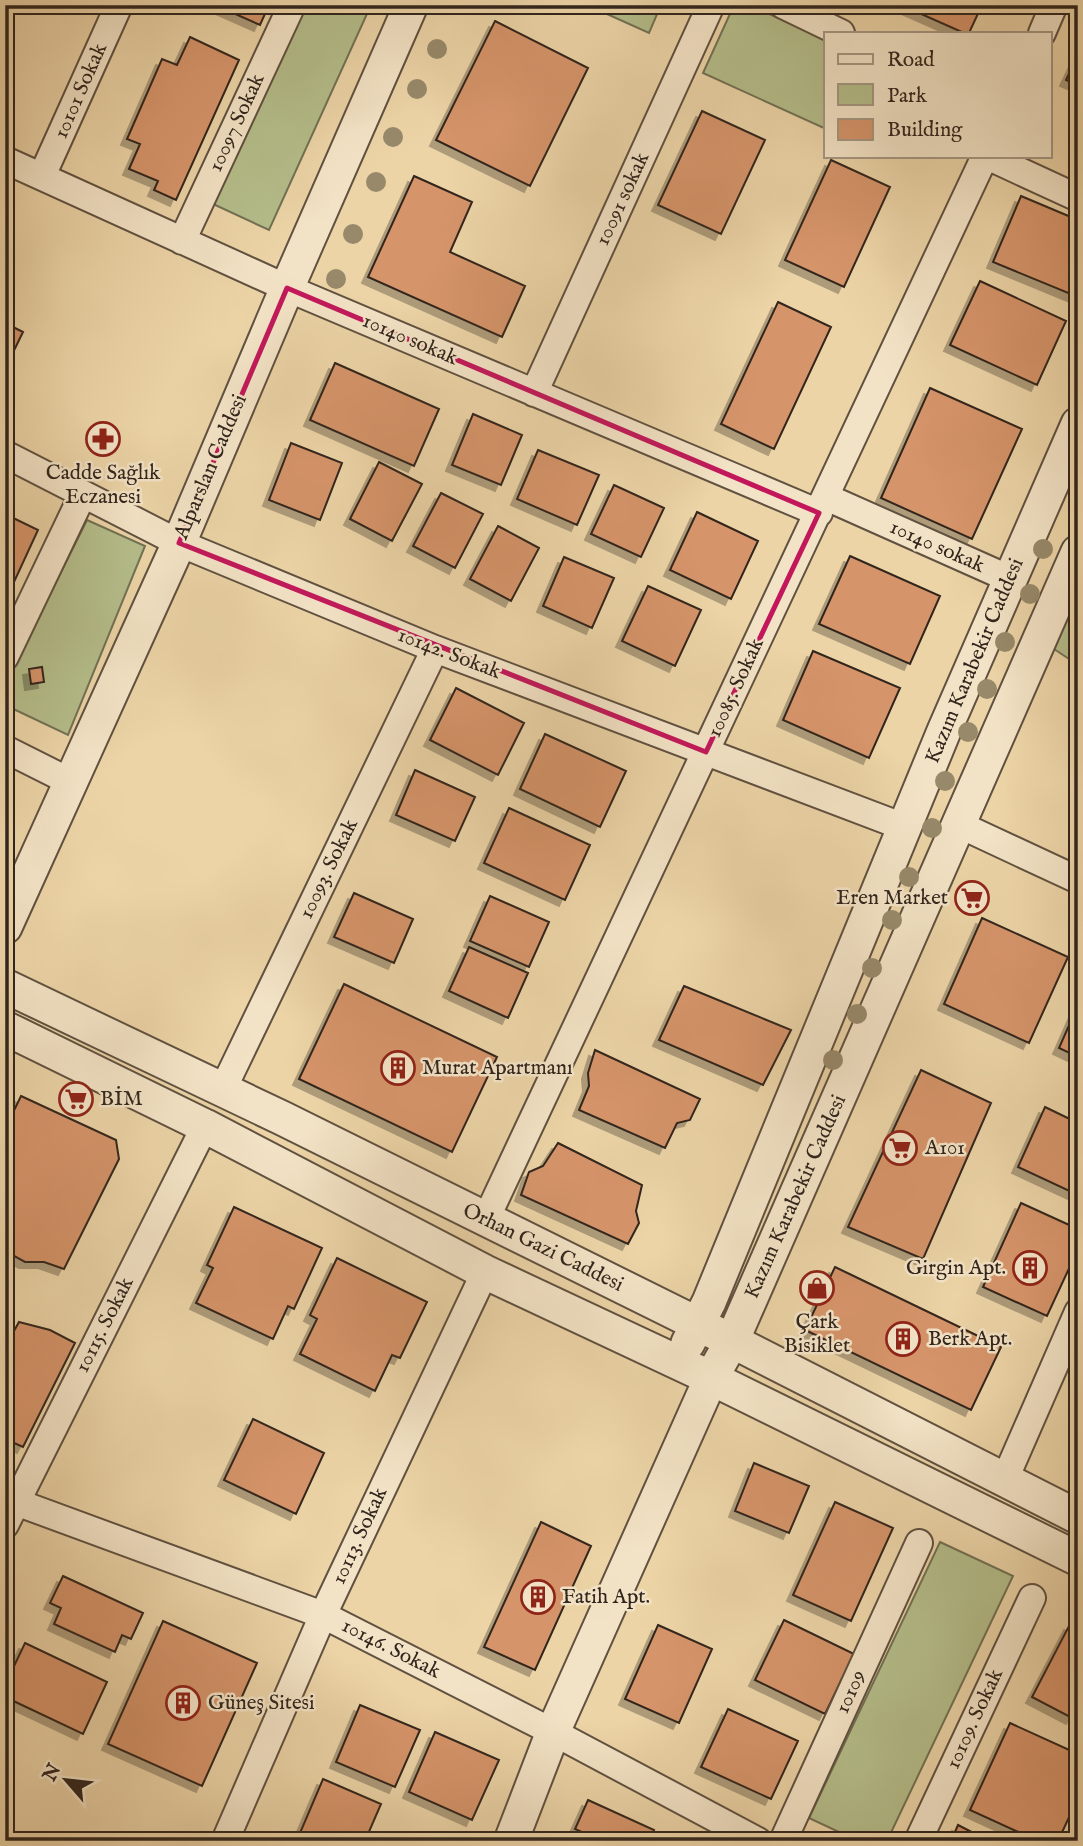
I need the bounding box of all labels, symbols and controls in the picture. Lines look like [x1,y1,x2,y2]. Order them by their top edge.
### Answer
legend [824,32,1052,158]
street label: 10101 Sokak [48,38,114,143]
text: Road [887,47,935,74]
street label: 10097 Sokak [202,69,272,177]
text: Park [887,83,928,110]
text: Building [887,117,963,144]
street label: 10091 sokak [590,147,657,250]
street label: 10140 sokak [358,308,462,372]
street label: Alparslan Caddesi [168,390,254,545]
pharmacy icon: Cadde Sağlık Eczanesi [84,420,122,458]
place label: Cadde Sağlık Eczanesi [46,460,161,511]
street label: 10140 sokak [885,514,989,580]
street label: Kazım Karabekir Caddesi [919,554,1031,768]
street label: 10142. Sokak [394,622,505,686]
street label: 10085. Sokak [701,633,771,742]
street label: 10093. Sokak [293,814,365,923]
supermarket icon: Eren Market [953,879,991,917]
place label: Eren Market [836,885,948,912]
building icon: Murat Apartmanı [379,1049,417,1087]
place label: Murat Apartmanı [422,1055,573,1082]
supermarket icon: BİM [57,1080,95,1118]
place label: BİM [100,1086,143,1113]
street label: Kazım Karabekir Caddesi [739,1091,853,1303]
supermarket icon: A101 [881,1129,919,1167]
place label: A101 [924,1135,965,1162]
street label: Orhan Gazi Caddesi [458,1197,628,1299]
building icon: Girgin Apt. [1011,1249,1049,1287]
place label: Girgin Apt. [906,1255,1006,1282]
shop icon: Çark Bisiklet [798,1269,836,1307]
street label: 10115. Sokak [69,1272,141,1377]
place label: Çark Bisiklet [784,1309,850,1360]
building icon: Berk Apt. [884,1320,922,1358]
place label: Berk Apt. [928,1326,1012,1353]
street label: 10113. Sokak [326,1482,395,1589]
building icon: Fatih Apt. [519,1578,557,1616]
place label: Fatih Apt. [562,1584,650,1611]
street label: 10146. Sokak [337,1613,446,1686]
street label: 10109. Sokak [940,1664,1010,1774]
street label: 10109 [829,1666,873,1718]
building icon: Güneş Sitesi [164,1684,202,1722]
place label: Güneş Sitesi [208,1690,315,1717]
north arrow [32,1744,102,1814]
text: N [38,1760,67,1787]

